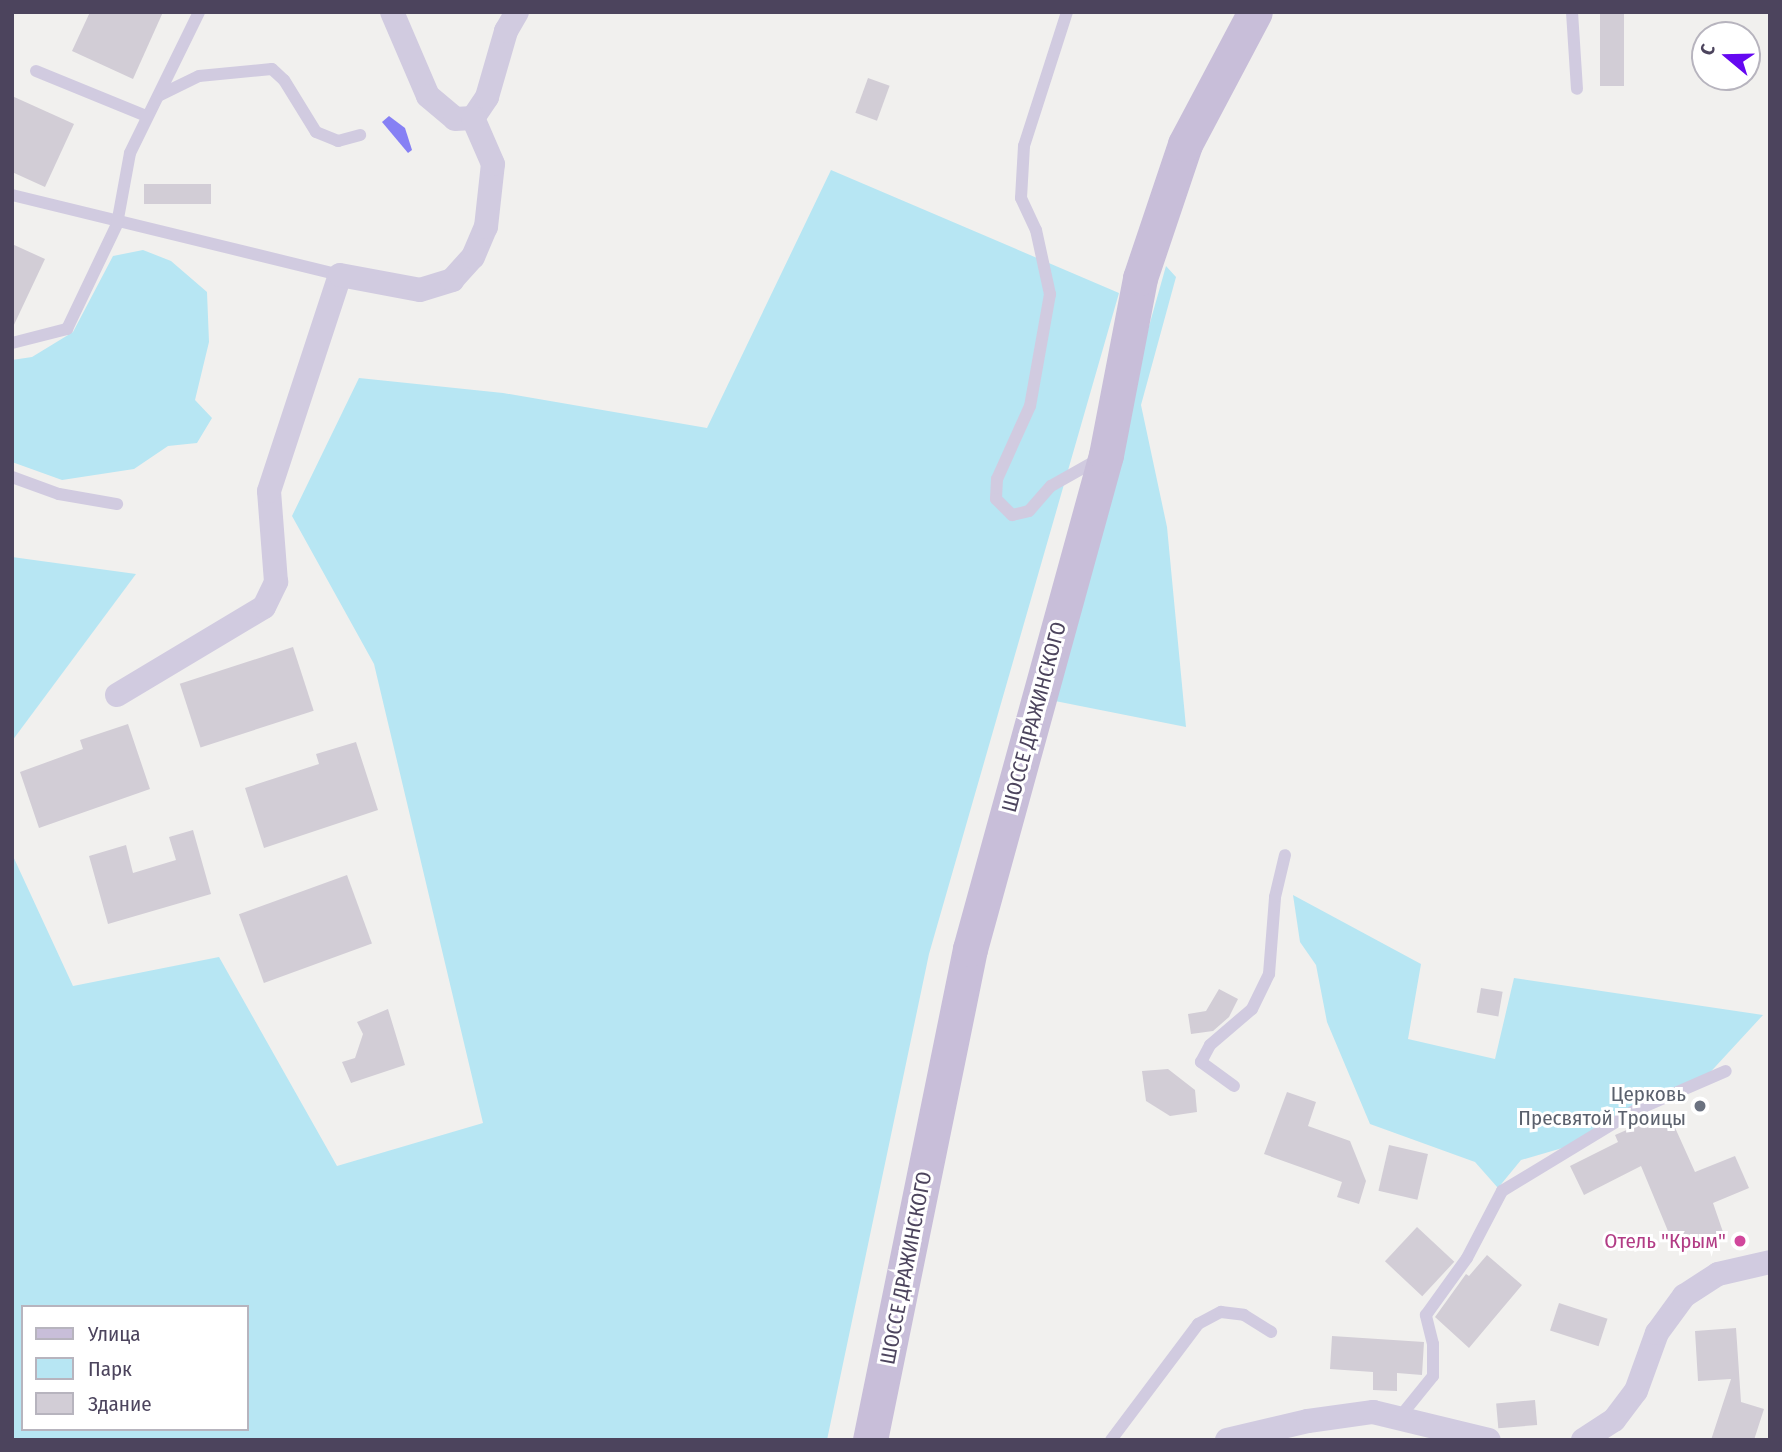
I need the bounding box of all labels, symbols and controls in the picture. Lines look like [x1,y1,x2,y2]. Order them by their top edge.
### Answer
north arrow [1691,21,1761,91]
text: С [1695,41,1720,58]
street label: ШОССЕ ДРАЖИНСКОГО [996,619,1072,815]
place label: Церковь Пресвятой Троицы [1518,1081,1686,1131]
marker: Церковь Пресвятой Троицы [1692,1098,1708,1114]
street label: ШОССЕ ДРАЖИНСКОГО [875,1169,937,1367]
place label: Отель "Крым" [1604,1228,1726,1254]
marker: Отель "Крым" [1732,1233,1748,1249]
legend [21,1305,248,1431]
text: Улица [88,1321,141,1347]
text: Парк [88,1356,132,1382]
text: Здание [88,1391,152,1417]

